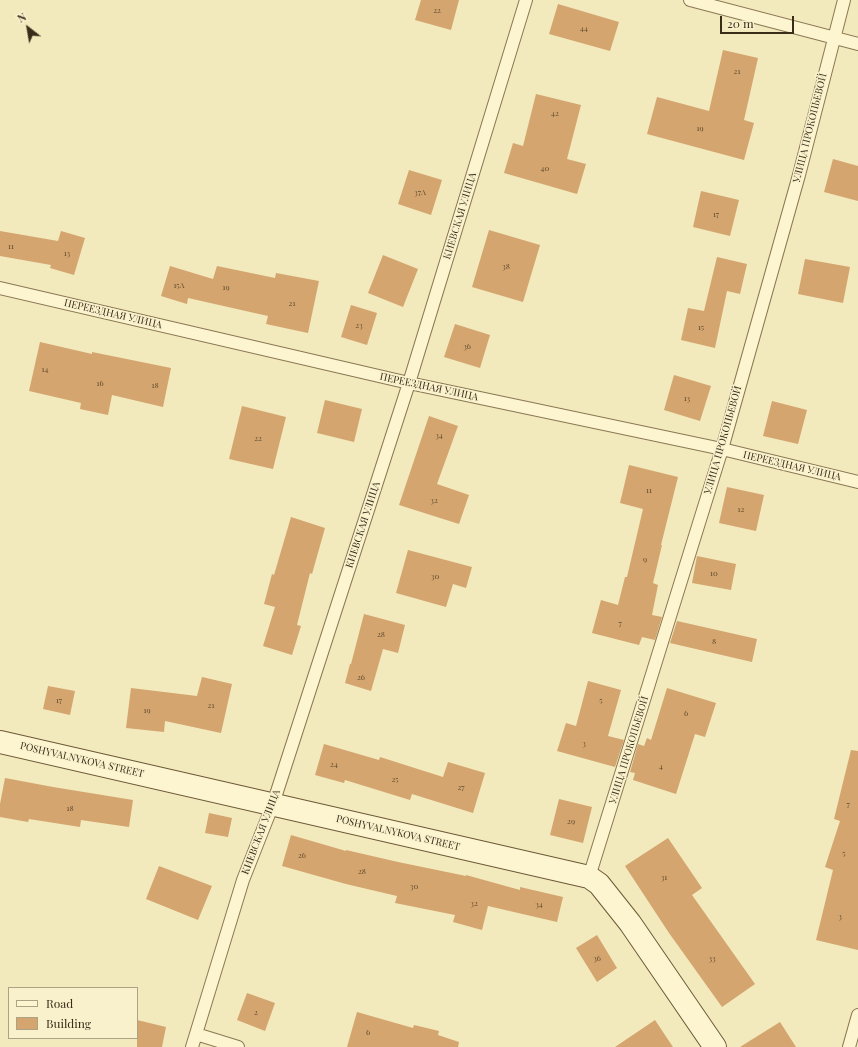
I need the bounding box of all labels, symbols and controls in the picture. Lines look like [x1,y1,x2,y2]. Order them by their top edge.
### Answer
house number: 22 [433,5,441,15]
north arrow [8,8,48,48]
scale bar [722,8,796,34]
text: N [14,9,29,26]
text: 20 m [727,15,754,31]
house number: 44 [580,23,588,33]
house number: 21 [734,66,740,76]
street label: УЛИЦА ПРОКОПЬЕВОЙ [791,72,829,184]
house number: 42 [551,108,559,118]
house number: 19 [696,123,704,133]
house number: 40 [541,163,549,173]
street label: КИЕВСКАЯ УЛИЦА [441,171,479,261]
house number: 37А [414,187,426,197]
house number: 17 [713,209,719,219]
house number: 11 [8,241,14,251]
house number: 13 [64,248,70,258]
house number: 38 [502,261,510,271]
house number: 15А [173,280,185,290]
house number: 19 [222,282,230,292]
street label: ПЕРЕЕЗДНАЯ УЛИЦА [63,297,163,331]
house number: 21 [289,298,295,308]
house number: 23 [355,320,363,330]
house number: 15 [698,322,704,332]
house number: 36 [463,341,471,351]
house number: 14 [42,364,48,374]
street label: ПЕРЕЕЗДНАЯ УЛИЦА [379,371,479,403]
house number: 16 [96,378,104,388]
house number: 18 [151,380,159,390]
street label: УЛИЦА ПРОКОПЬЕВОЙ [702,384,744,496]
house number: 13 [684,393,690,403]
house number: 34 [435,430,443,440]
house number: 22 [254,433,262,443]
street label: ПЕРЕЕЗДНАЯ УЛИЦА [742,449,842,483]
street label: КИЕВСКАЯ УЛИЦА [343,480,383,570]
house number: 11 [646,485,652,495]
house number: 32 [430,495,438,505]
house number: 12 [738,504,744,514]
house number: 9 [643,554,647,564]
house number: 10 [710,568,718,578]
house number: 30 [431,571,439,581]
house number: 7 [618,618,622,628]
house number: 28 [377,629,385,639]
house number: 8 [712,636,716,646]
house number: 26 [357,672,365,682]
house number: 17 [56,695,62,705]
house number: 5 [599,695,603,705]
street label: УЛИЦА ПРОКОПЬЕВОЙ [607,695,651,805]
house number: 21 [208,700,214,710]
house number: 19 [143,705,151,715]
house number: 6 [684,708,688,718]
house number: 3 [582,738,586,748]
street label: POSHYVALNYKOVA STREET [19,740,145,780]
house number: 24 [330,759,338,769]
house number: 4 [659,761,663,771]
house number: 25 [391,774,399,784]
house number: 27 [457,782,465,792]
street label: КИЕВСКАЯ УЛИЦА [239,788,283,876]
house number: 7 [846,799,850,809]
house number: 18 [66,803,74,813]
street label: POSHYVALNYKOVA STREET [335,813,461,853]
house number: 29 [567,816,575,826]
house number: 5 [842,848,846,858]
house number: 26 [298,850,306,860]
house number: 28 [358,866,366,876]
house number: 31 [661,872,667,882]
house number: 30 [410,881,418,891]
house number: 32 [470,898,478,908]
house number: 34 [535,899,543,909]
house number: 3 [838,911,842,921]
house number: 36 [593,953,601,963]
house number: 33 [708,953,716,963]
legend [8,987,138,1039]
text: Road [46,995,73,1011]
house number: 2 [254,1007,258,1017]
text: Building [46,1015,91,1031]
house number: 6 [366,1027,370,1037]

